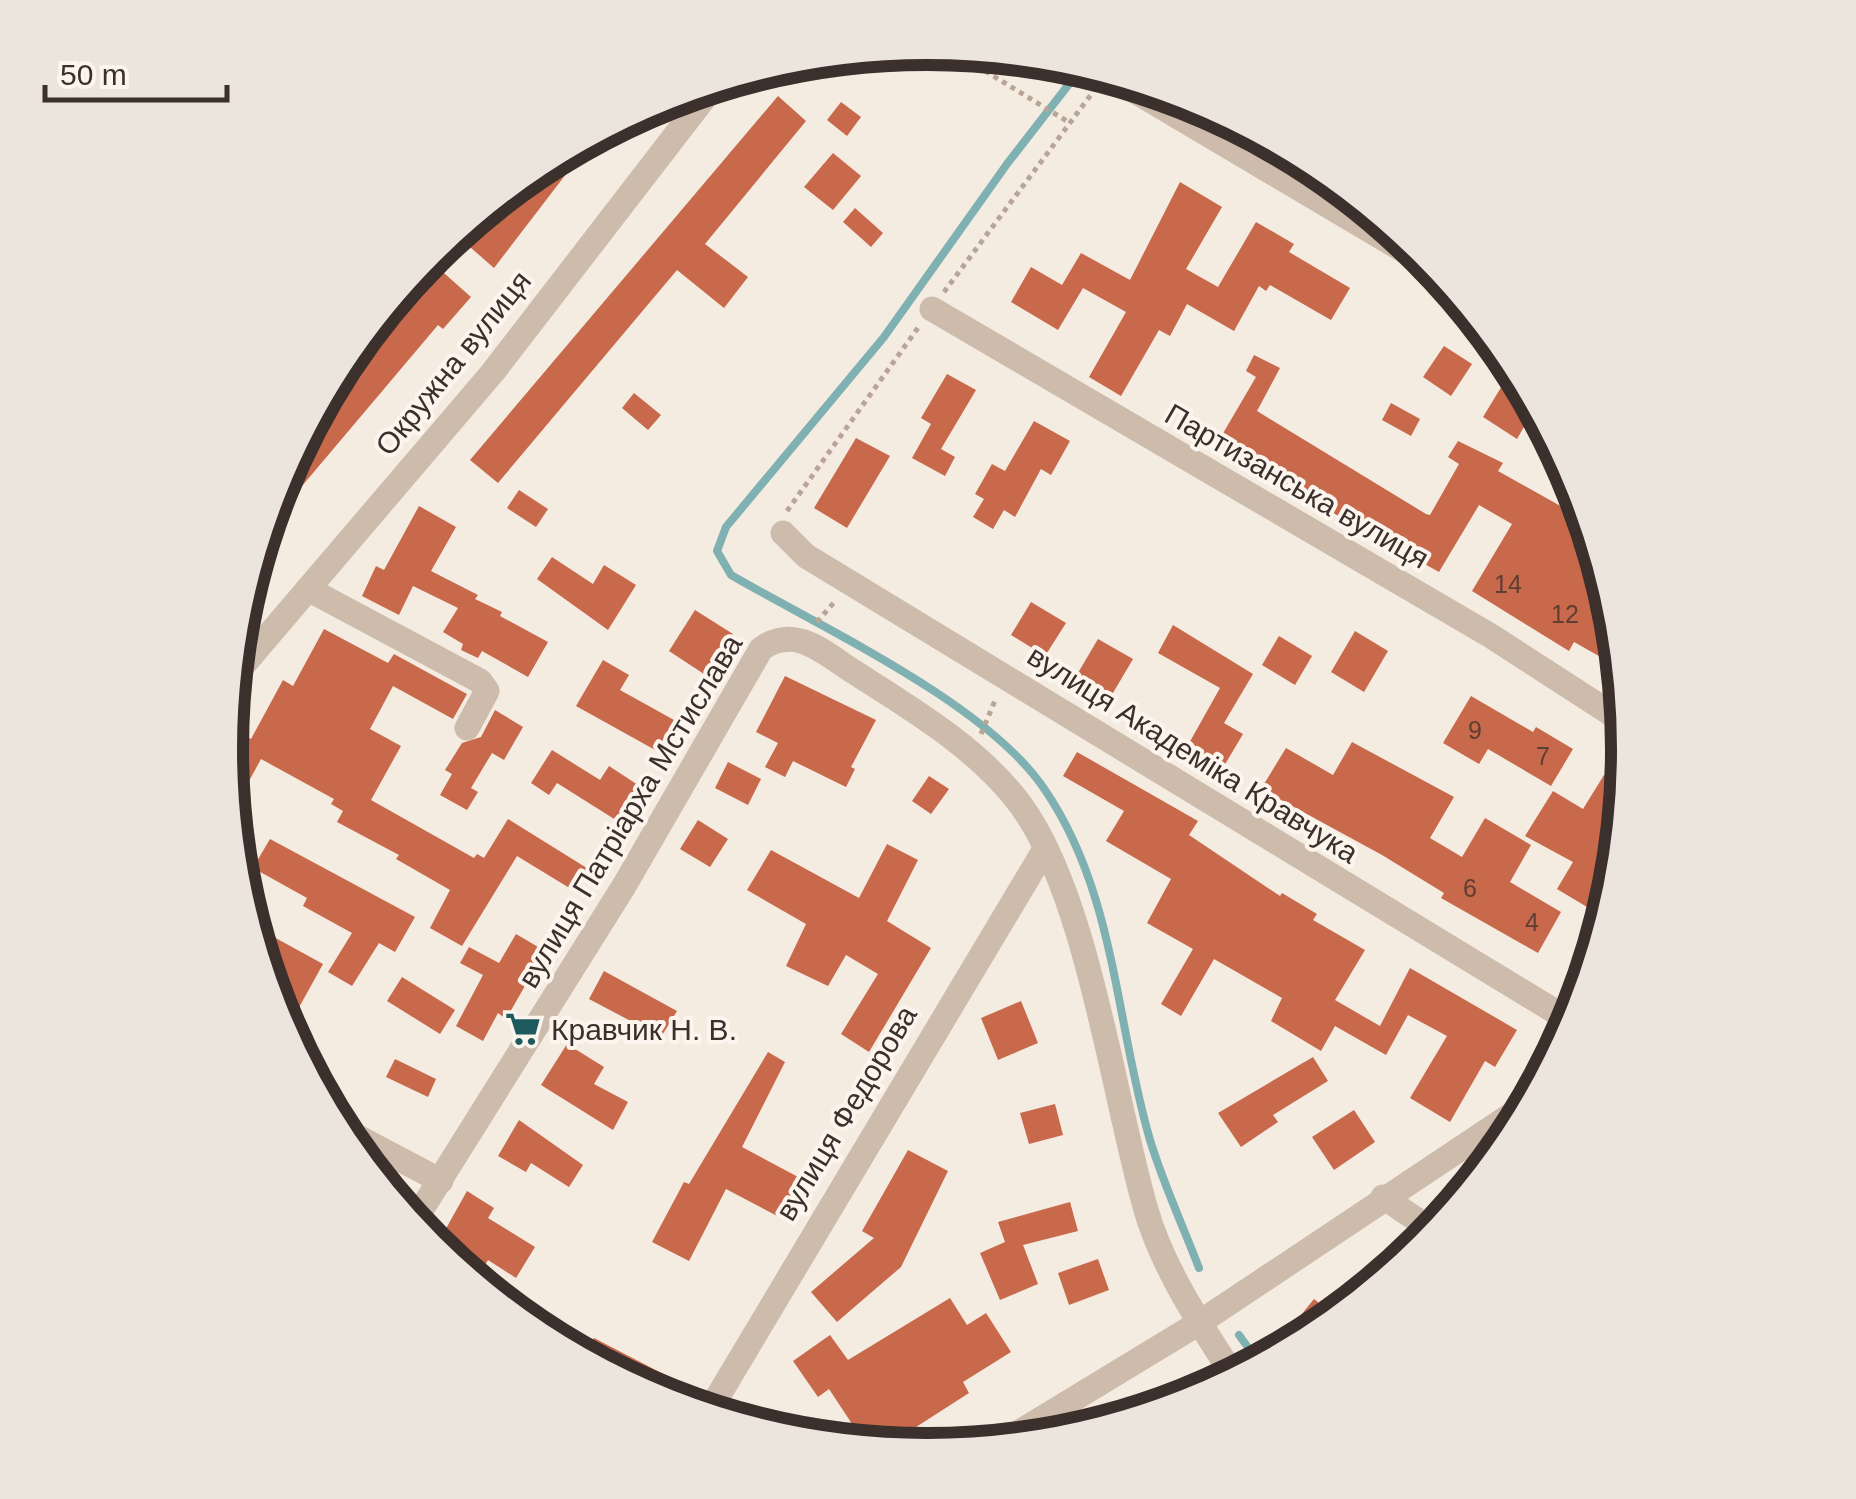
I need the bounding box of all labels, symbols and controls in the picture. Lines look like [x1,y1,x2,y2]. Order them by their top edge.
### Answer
scale bar [45,40,228,102]
text: 50 m [60,58,127,91]
street label: Окружна вулиця [369,264,537,462]
street label: Партизанська вулиця [1159,397,1435,575]
house number: 14 [1494,570,1522,598]
house number: 12 [1551,600,1579,628]
street label: вулиця Патріарха Мстислава [511,629,749,993]
street label: вулиця Академіка Кравчука [1022,639,1364,870]
house number: 9 [1468,716,1482,744]
house number: 7 [1536,742,1550,770]
house number: 6 [1463,874,1477,902]
house number: 4 [1525,908,1539,936]
street label: вулиця Федорова [769,1000,923,1226]
supermarket icon: Кравчик Н. В. [504,1010,542,1048]
place label: Кравчик Н. В. [551,1013,737,1046]

